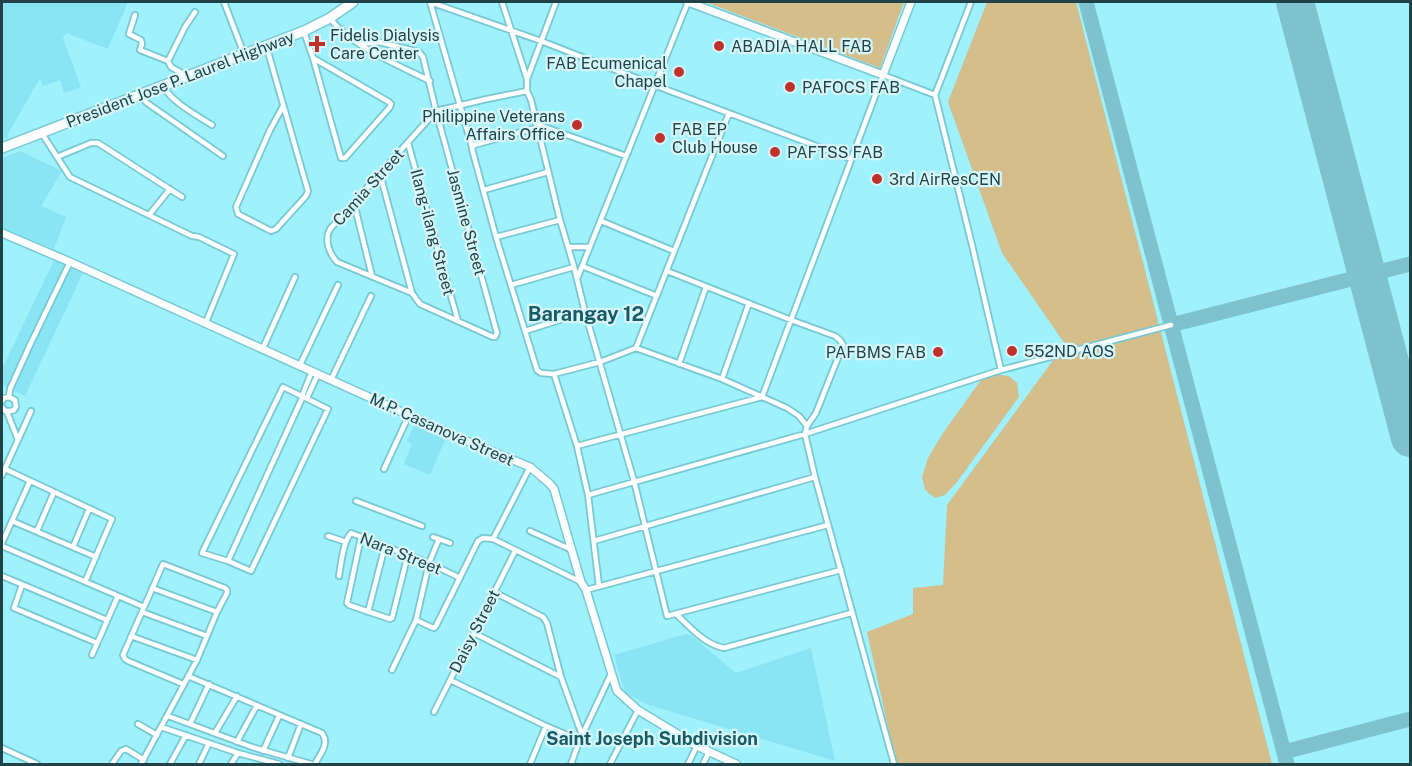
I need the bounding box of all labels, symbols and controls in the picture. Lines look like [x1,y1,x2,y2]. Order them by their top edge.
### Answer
place label: Fidelis Dialysis Care Center [330,26,440,63]
street label: President Jose P. Laurel Highway [63,27,297,132]
marker: Fidelis Dialysis Care Center [308,35,326,53]
place label: ABADIA HALL FAB [731,37,872,56]
marker: ABADIA HALL FAB [712,39,726,53]
place label: FAB Ecumenical Chapel [546,54,667,91]
marker: FAB Ecumenical Chapel [672,65,686,79]
place label: PAFOCS FAB [802,78,900,97]
marker: PAFOCS FAB [783,80,797,94]
place label: Philippine Veterans Affairs Office [422,107,565,144]
marker: Philippine Veterans Affairs Office [570,118,584,132]
place label: FAB EP Club House [672,120,758,157]
marker: FAB EP Club House [653,131,667,145]
place label: PAFTSS FAB [787,143,883,162]
street label: Camia Street [329,145,408,230]
marker: PAFTSS FAB [768,145,782,159]
street label: Ilang-ilang Street [406,167,459,297]
street label: Jasmine Street [443,167,490,278]
place label: 3rd AirResCEN [889,170,1001,189]
marker: 3rd AirResCEN [870,172,884,186]
district label: Barangay 12 [528,302,644,326]
place label: 552ND AOS [1024,342,1114,361]
place label: PAFBMS FAB [826,343,926,362]
marker: 552ND AOS [1005,344,1019,358]
marker: PAFBMS FAB [931,345,945,359]
street label: M.P. Casanova Street [367,389,517,470]
street label: Nara Street [357,528,444,578]
street label: Daisy Street [445,586,504,676]
district label: Saint Joseph Subdivision [546,728,758,749]

